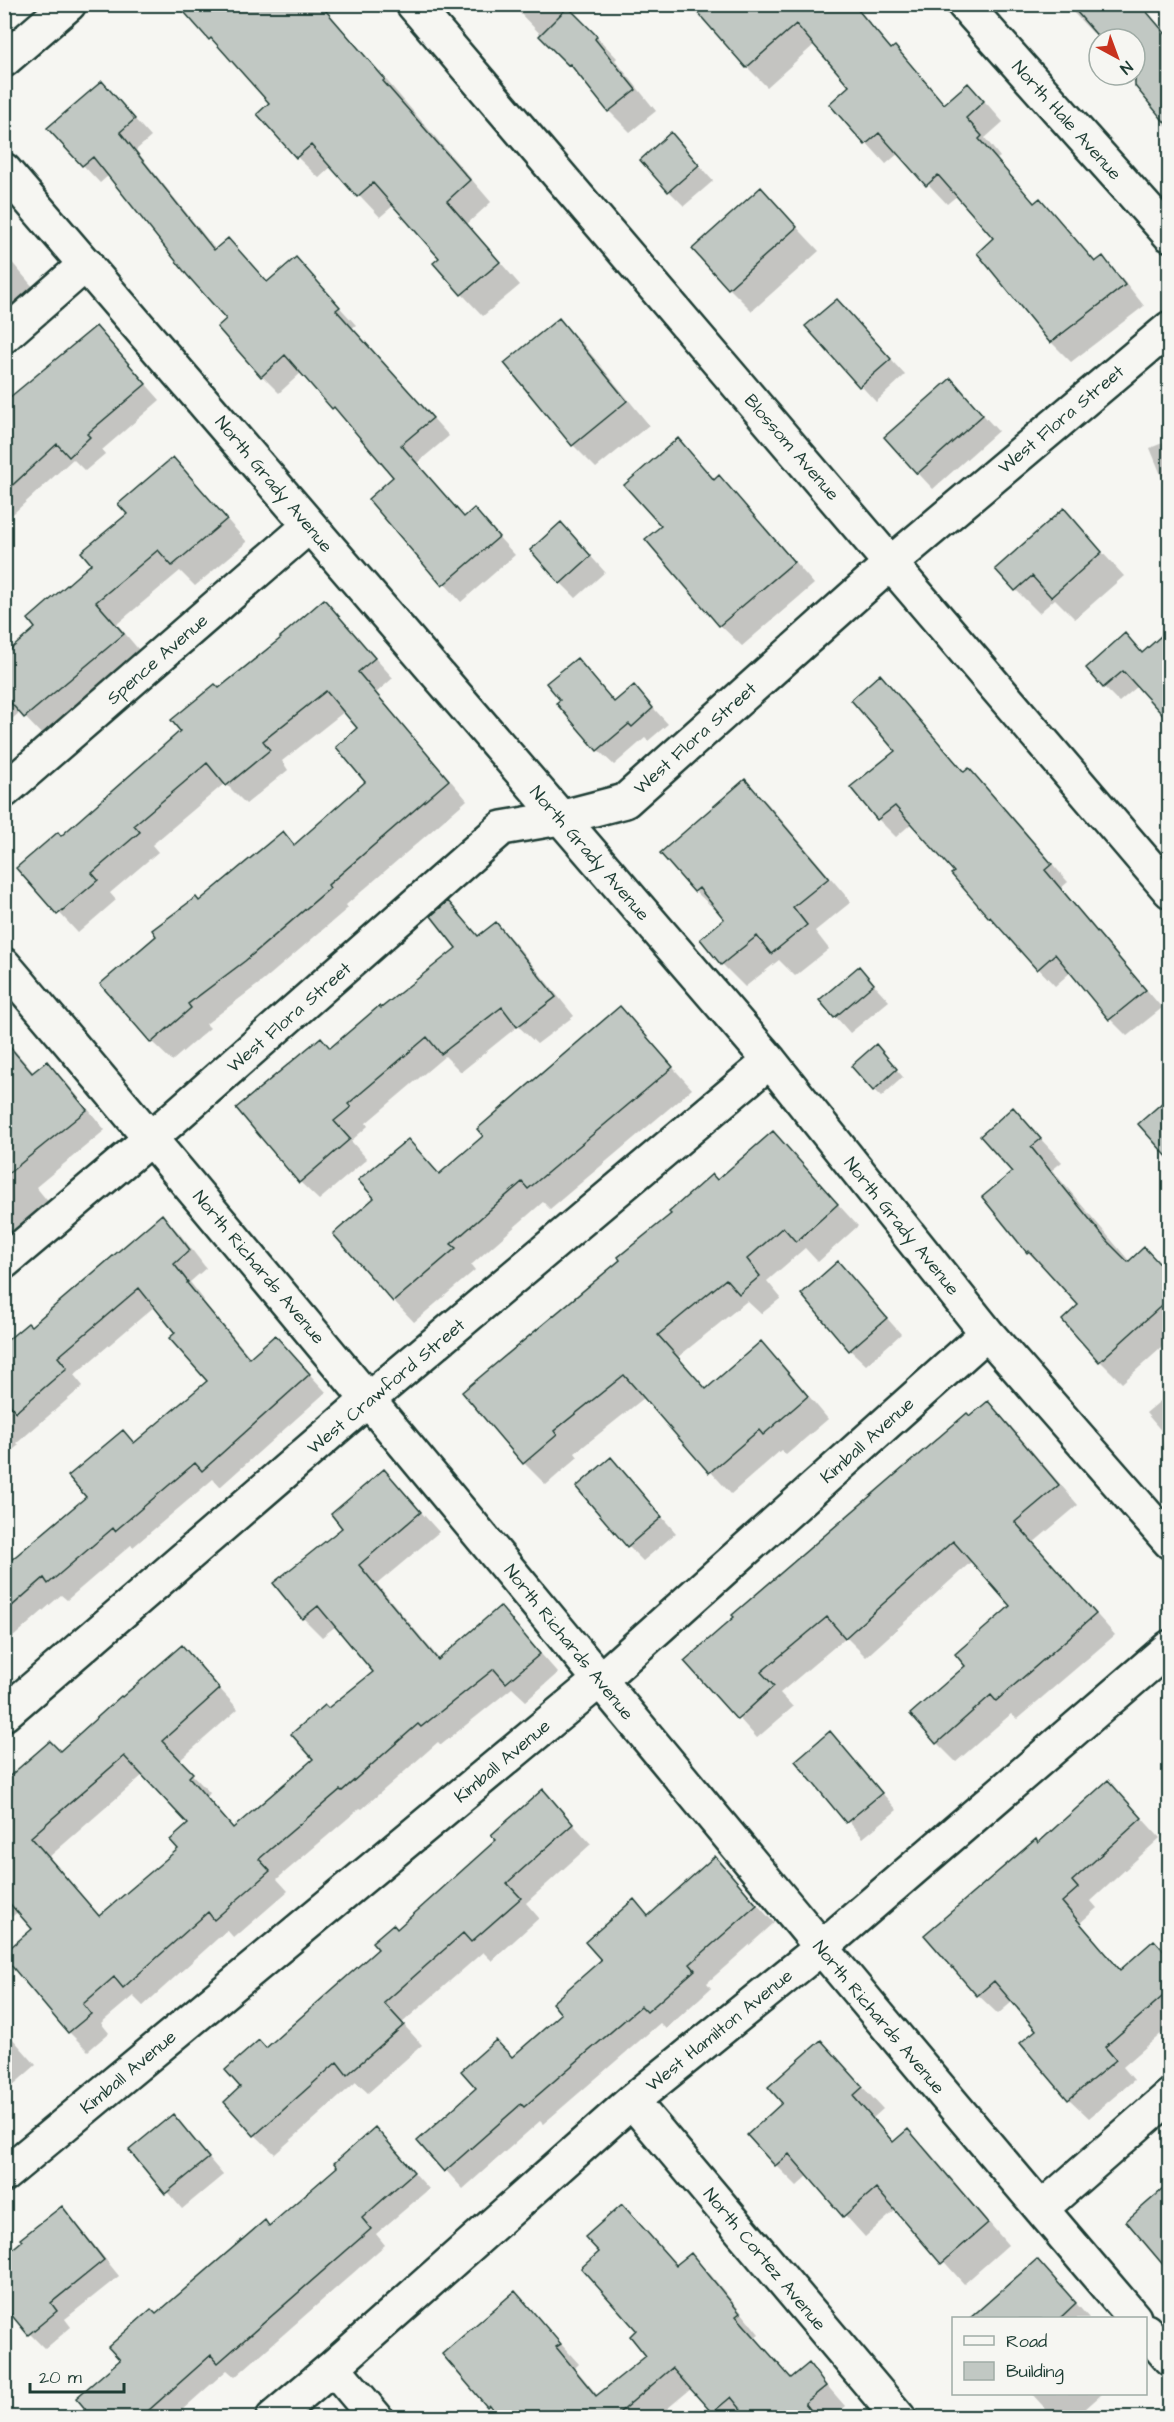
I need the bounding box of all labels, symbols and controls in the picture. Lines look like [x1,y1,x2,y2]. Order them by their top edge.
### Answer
north arrow [1087,27,1147,87]
street label: North Hale Avenue [1008,56,1126,184]
street label: West Flora Street [993,359,1130,480]
street label: Blossom Avenue [738,389,845,506]
street label: North Grady Avenue [208,411,338,559]
street label: Spence Avenue [101,608,214,711]
street label: West Flora Street [628,676,763,800]
street label: North Grady Avenue [523,781,655,927]
street label: West Flora Street [222,956,357,1078]
street label: North Grady Avenue [837,1152,965,1301]
street label: North Richards Avenue [187,1185,331,1350]
street label: West Crawford Street [302,1312,471,1460]
street label: Kimball Avenue [815,1391,920,1489]
street label: North Richards Avenue [498,1559,639,1726]
street label: Kimball Avenue [449,1714,556,1809]
street label: North Richards Avenue [807,1935,951,2100]
street label: West Hamilton Avenue [641,1963,798,2097]
street label: Kimball Avenue [75,2025,182,2120]
street label: North Cortez Avenue [697,2183,832,2336]
legend [952,2317,1147,2395]
text: Road [1006,2329,1047,2354]
scale bar [30,2356,124,2394]
text: Building [1006,2359,1064,2385]
text: 20 m [39,2365,82,2390]

